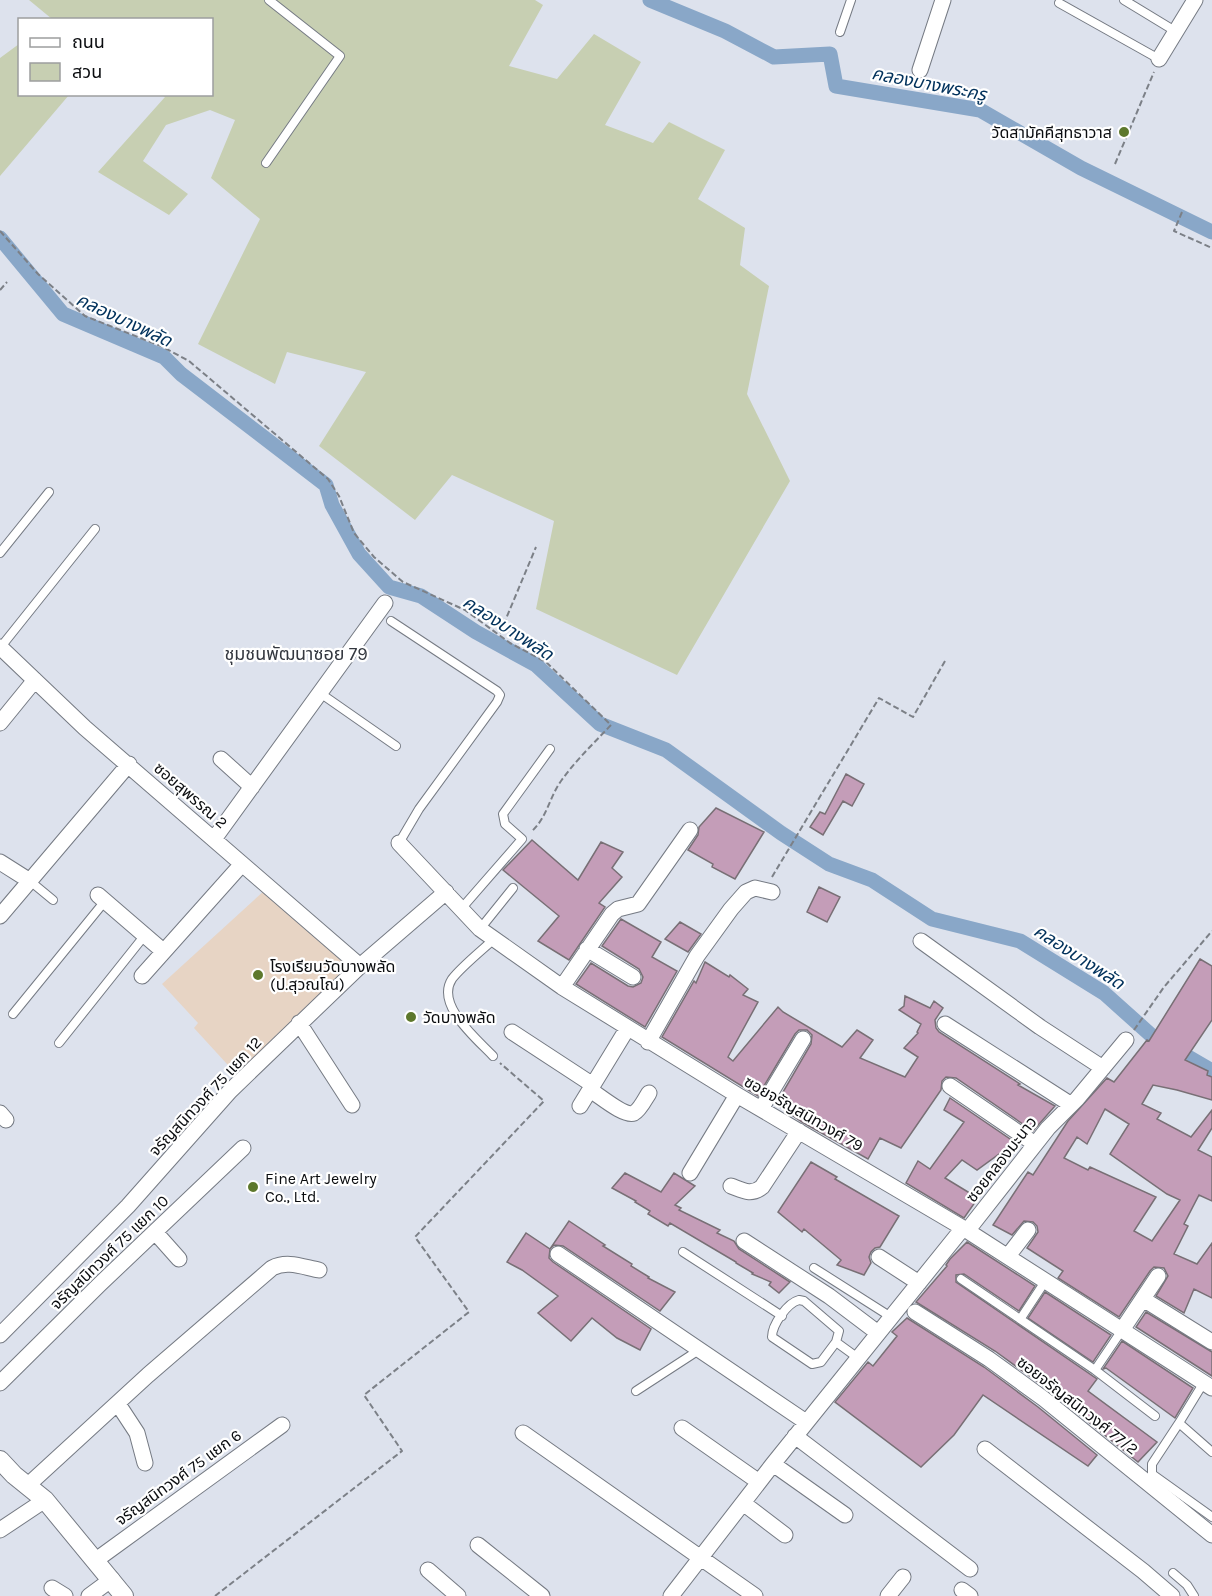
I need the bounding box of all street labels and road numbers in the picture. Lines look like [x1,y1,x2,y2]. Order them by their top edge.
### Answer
street label: ซอยสุพรรณ 2 [150,758,231,832]
street label: จรัญสนิทวงศ์ 75 แยก 12 [145,1033,266,1160]
street label: ซอยจรัญสนิทวงศ์ 79 [741,1072,867,1155]
street label: ซอยคลองมะนาว [962,1113,1041,1206]
street label: จรัญสนิทวงศ์ 75 แยก 10 [46,1191,172,1314]
street label: ซอยจรัญสนิทวงศ์ 77/2 [1013,1352,1142,1459]
street label: จรัญสนิทวงศ์ 75 แยก 6 [112,1425,245,1529]

